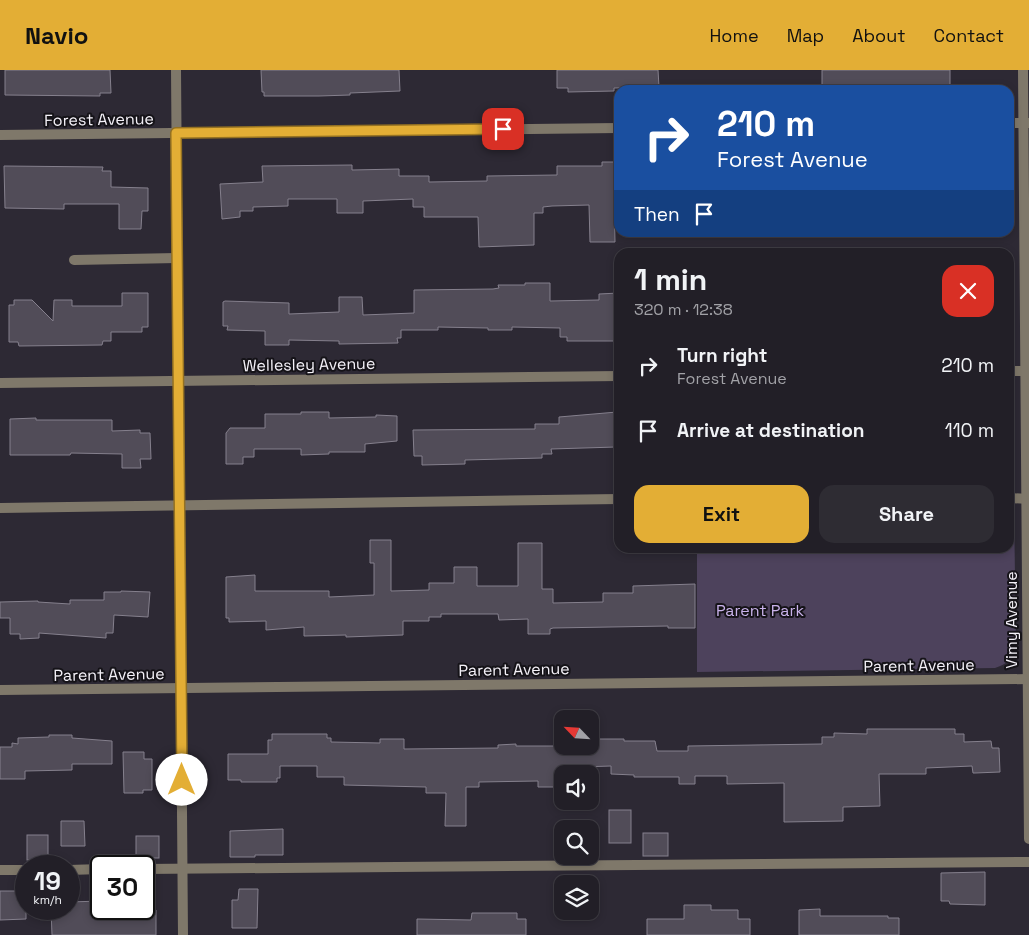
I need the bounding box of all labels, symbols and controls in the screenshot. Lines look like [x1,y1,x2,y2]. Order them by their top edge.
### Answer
text: Navio [25,20,89,51]
text: Home [710,24,759,47]
text: Map [787,24,824,47]
text: About [852,24,906,47]
text: Contact [934,24,1004,47]
text: 210 m [717,102,815,146]
icon: right [634,105,699,170]
street label: Forest Avenue [44,108,154,131]
pin [482,108,524,150]
icon: arrive [489,115,517,143]
text: Forest Avenue [717,145,868,173]
icon: arrive [690,200,718,228]
text: Then [634,202,680,227]
text: 1 min [634,260,707,299]
button: close [942,265,994,317]
text: 320 m · 12:38 [634,299,733,320]
text: Turn right [677,343,767,368]
icon: right [634,352,662,380]
street label: Wellesley Avenue [243,353,375,376]
text: 210 m [941,353,994,378]
text: Forest Avenue [677,368,787,389]
icon: arrive [634,417,662,445]
text: Arrive at destination [677,418,865,443]
text: 110 m [945,418,994,443]
button: Exit [634,485,809,543]
button: Share [819,485,994,543]
street label: Vimy Avenue [1001,571,1022,669]
park label: Parent Park [716,600,804,621]
street label: Parent Avenue [863,654,975,677]
street label: Parent Avenue [458,658,570,681]
street label: Parent Avenue [53,663,165,686]
north arrow [554,710,599,755]
map controls [554,710,599,920]
position arrow [155,753,207,805]
button: sound [554,765,599,810]
button: search [554,820,599,865]
speed limit sign: 30 [90,855,155,920]
text: 19 [34,865,61,897]
button: layers [554,875,599,920]
text: km/h [33,892,62,908]

